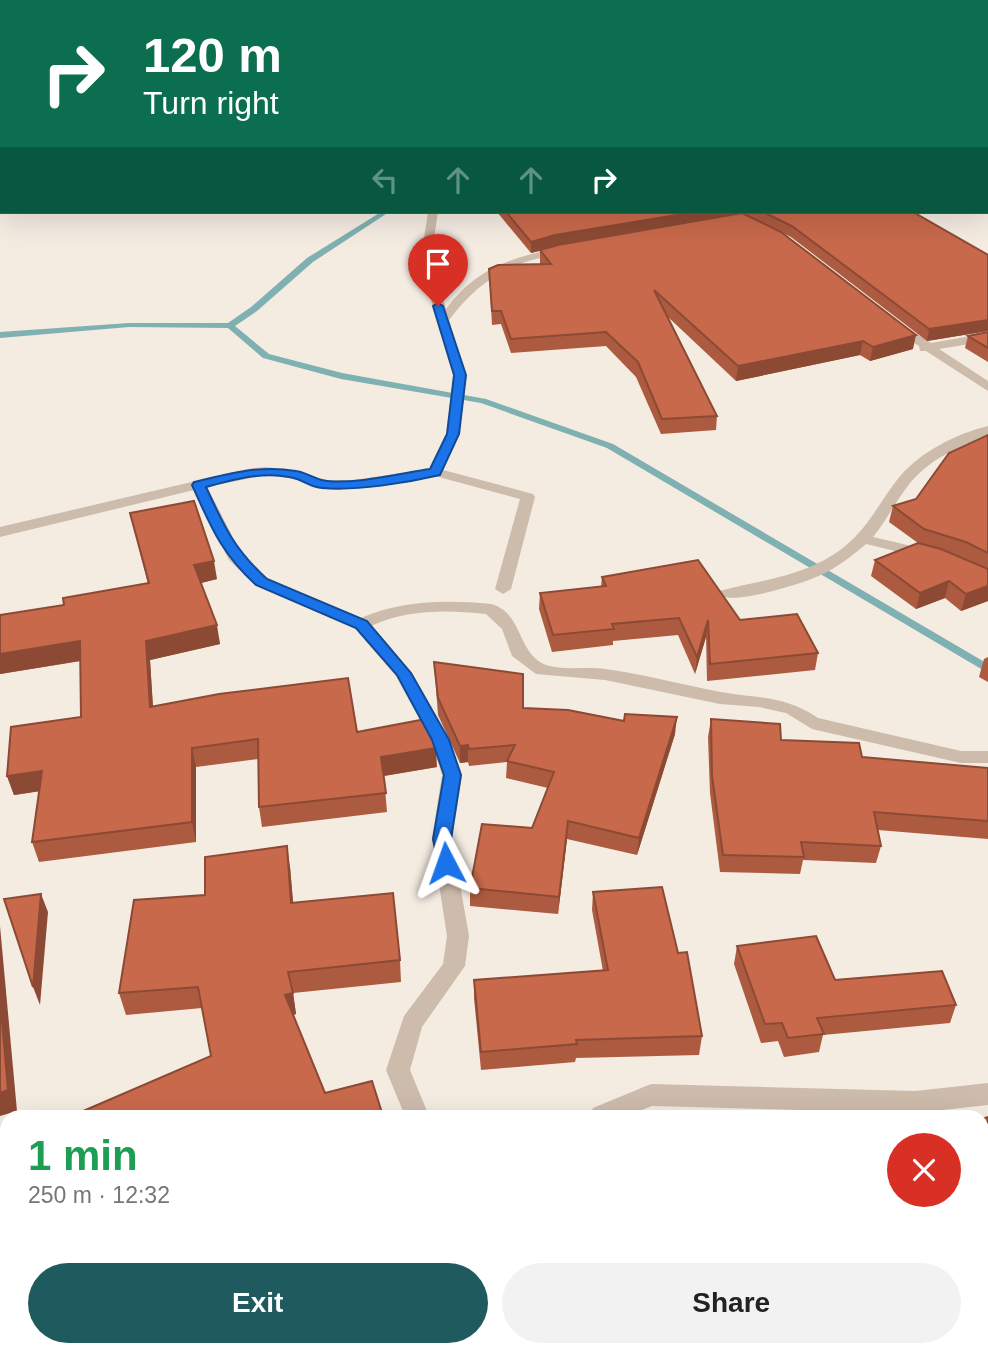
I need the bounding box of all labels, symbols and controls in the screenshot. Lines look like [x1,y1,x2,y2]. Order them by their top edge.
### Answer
icon: right [28,28,119,119]
text: 120 m [143,28,282,82]
text: Turn right [143,85,279,121]
icon: left [366,161,404,199]
icon: ahead [439,161,477,199]
icon: ahead [512,161,550,199]
icon: right [585,161,623,199]
pin [408,234,468,306]
icon: arrive [419,245,457,283]
position arrow [409,826,483,900]
text: 1 min [28,1132,138,1179]
button: close [887,1133,961,1207]
text: 250 m · 12:32 [28,1182,170,1208]
button: Exit [28,1263,488,1343]
button: Share [502,1263,961,1343]

